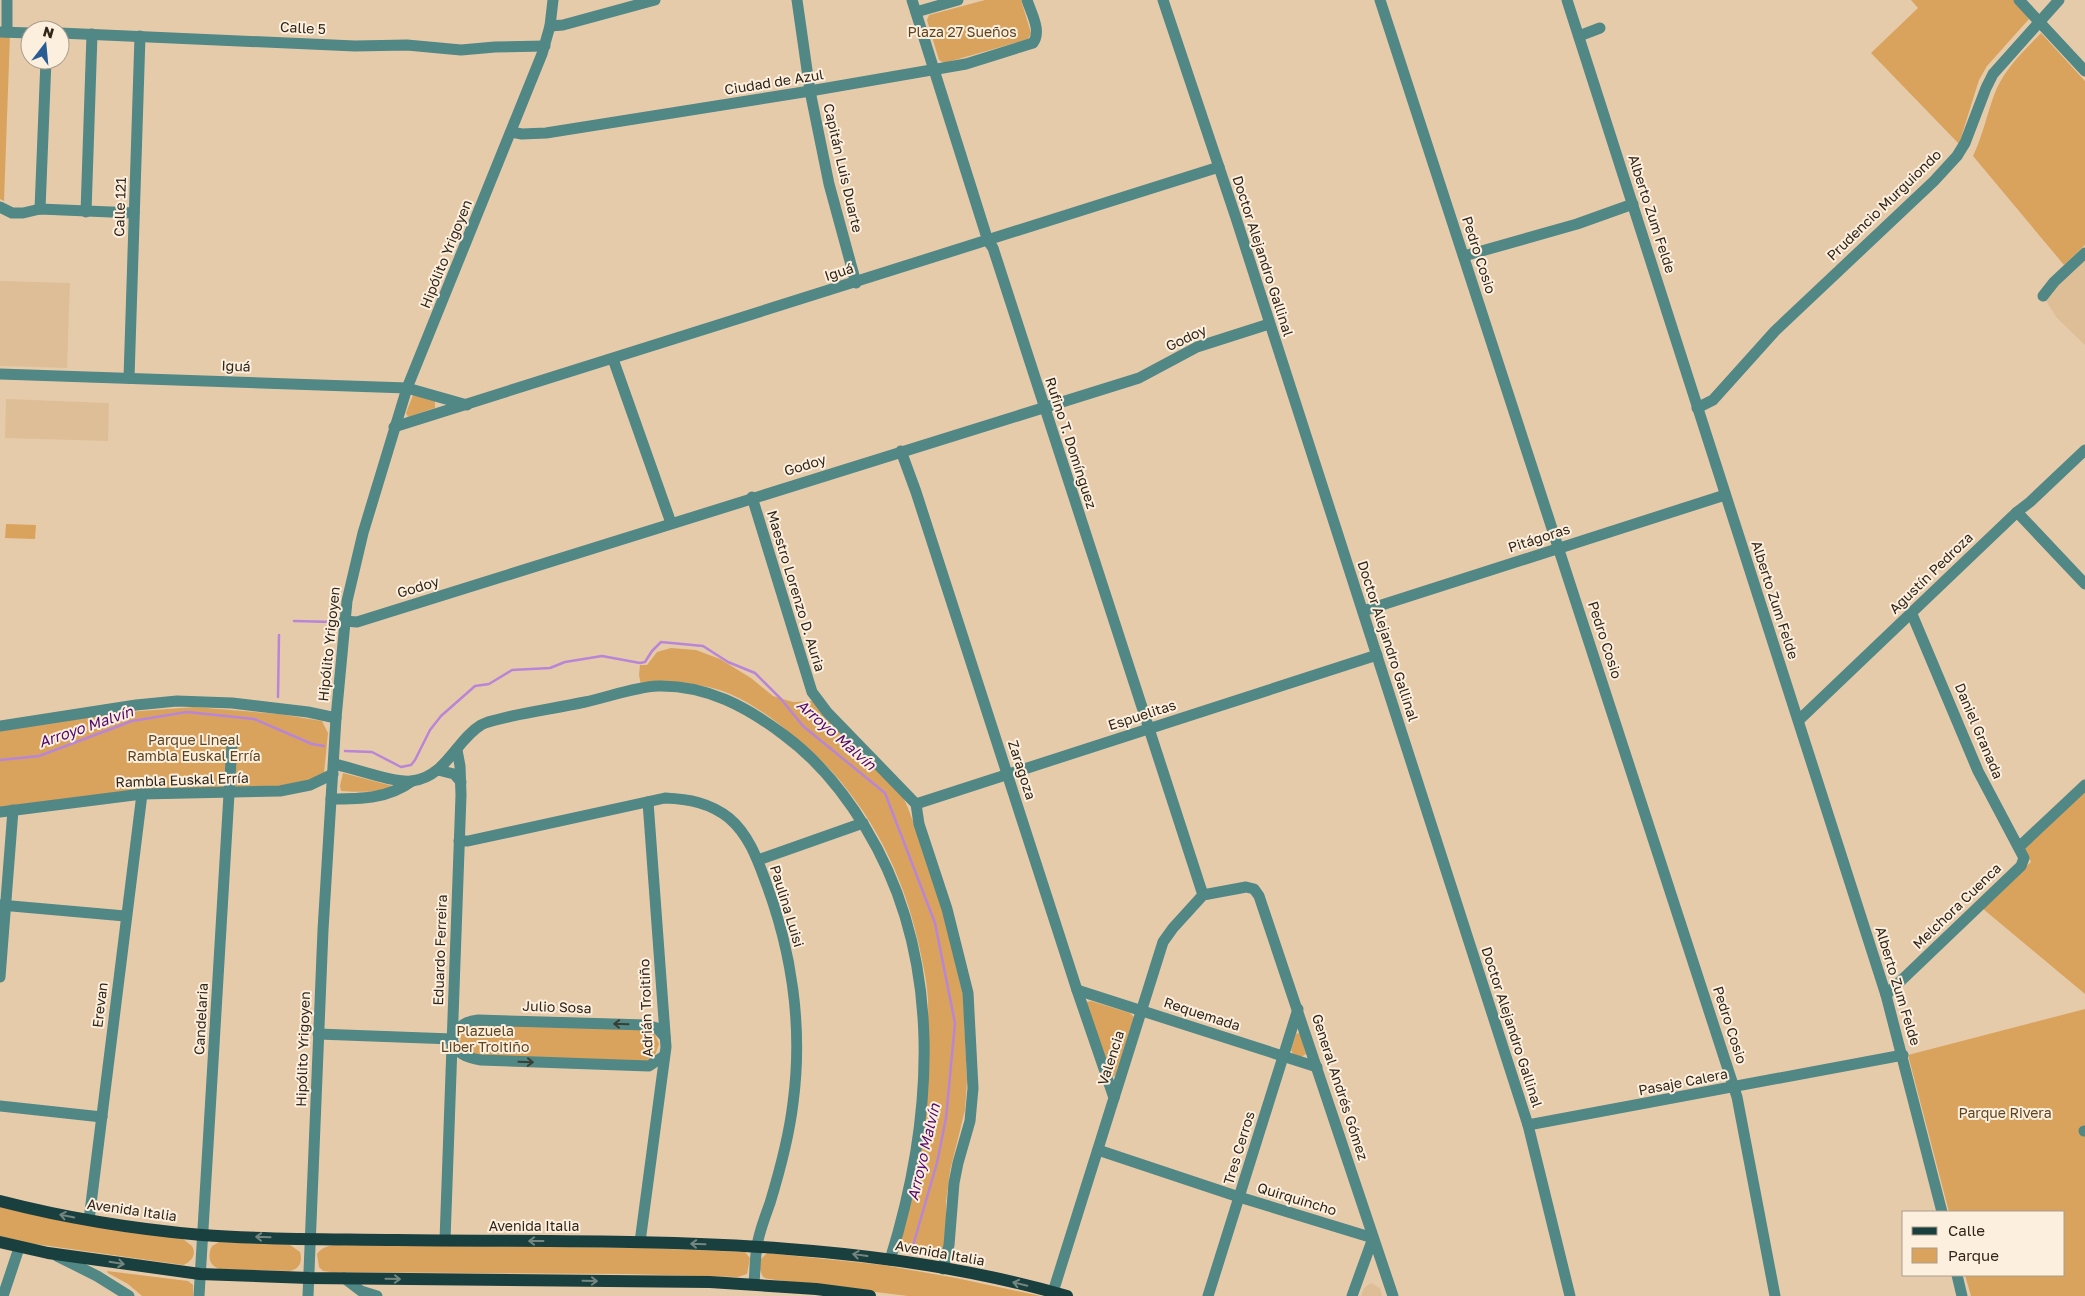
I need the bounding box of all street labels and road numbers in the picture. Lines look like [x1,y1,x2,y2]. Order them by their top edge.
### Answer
street label: Calle 5 [280,18,326,37]
street label: Ciudad de Azul [723,65,825,98]
street label: Capitán Luis Duarte [820,102,867,234]
street label: Prudencio Murguiondo [1823,146,1944,264]
street label: Alberto Zum Felde [1625,153,1680,275]
street label: Doctor Alejandro Gallinal [1229,173,1298,338]
street label: Calle 121 [110,177,129,237]
street label: Hipólito Yrigoyen [416,197,475,311]
street label: Pedro Cosio [1459,214,1500,296]
street label: Iguá [822,259,855,284]
street label: Godoy [1163,321,1209,354]
street label: Iguá [221,356,251,375]
street label: Rufino T. Domínguez [1042,375,1101,511]
street label: Godoy [782,450,828,479]
street label: Maestro Lorenzo D. Auria [764,508,829,673]
street label: Pitágoras [1506,520,1572,556]
street label: Agustín Pedroza [1885,528,1976,617]
street label: Alberto Zum Felde [1748,539,1803,661]
street label: Doctor Alejandro Gallinal [1354,558,1423,723]
street label: Godoy [395,572,441,601]
street label: Hipólito Yrigoyen [314,586,343,702]
street label: Pedro Cosio [1585,599,1626,681]
street label: Daniel Granada [1952,680,2007,781]
street label: Espuelitas [1106,696,1178,733]
street label: Zaragoza [1005,738,1040,802]
street label: Rambla Euskal Erría [115,769,249,790]
street label: Melchora Cuenca [1909,859,2004,952]
street label: Paulina Luisi [767,863,808,949]
street label: Eduardo Ferreira [429,894,450,1006]
street label: Alberto Zum Felde [1872,924,1925,1047]
street label: Doctor Alejandro Gallinal [1478,944,1547,1109]
street label: Adrián Troitiño [635,959,656,1057]
street label: Erevan [88,981,111,1029]
street label: Candelaria [190,982,211,1056]
street label: Pedro Cosio [1710,984,1751,1066]
street label: Hipólito Yrigoyen [292,991,313,1107]
street label: Requemada [1162,993,1243,1034]
street label: Julio Sosa [522,997,592,1016]
street label: General Andrés Gómez [1309,1012,1372,1162]
street label: Valencia [1094,1028,1127,1087]
street label: Pasaje Calera [1637,1065,1729,1099]
street label: Tres Cerros [1219,1109,1258,1187]
street label: Quirquincho [1255,1178,1339,1219]
street label: Avenida Italia [86,1195,178,1224]
street label: Avenida Italia [489,1217,579,1234]
street label: Avenida Italia [894,1236,986,1269]

